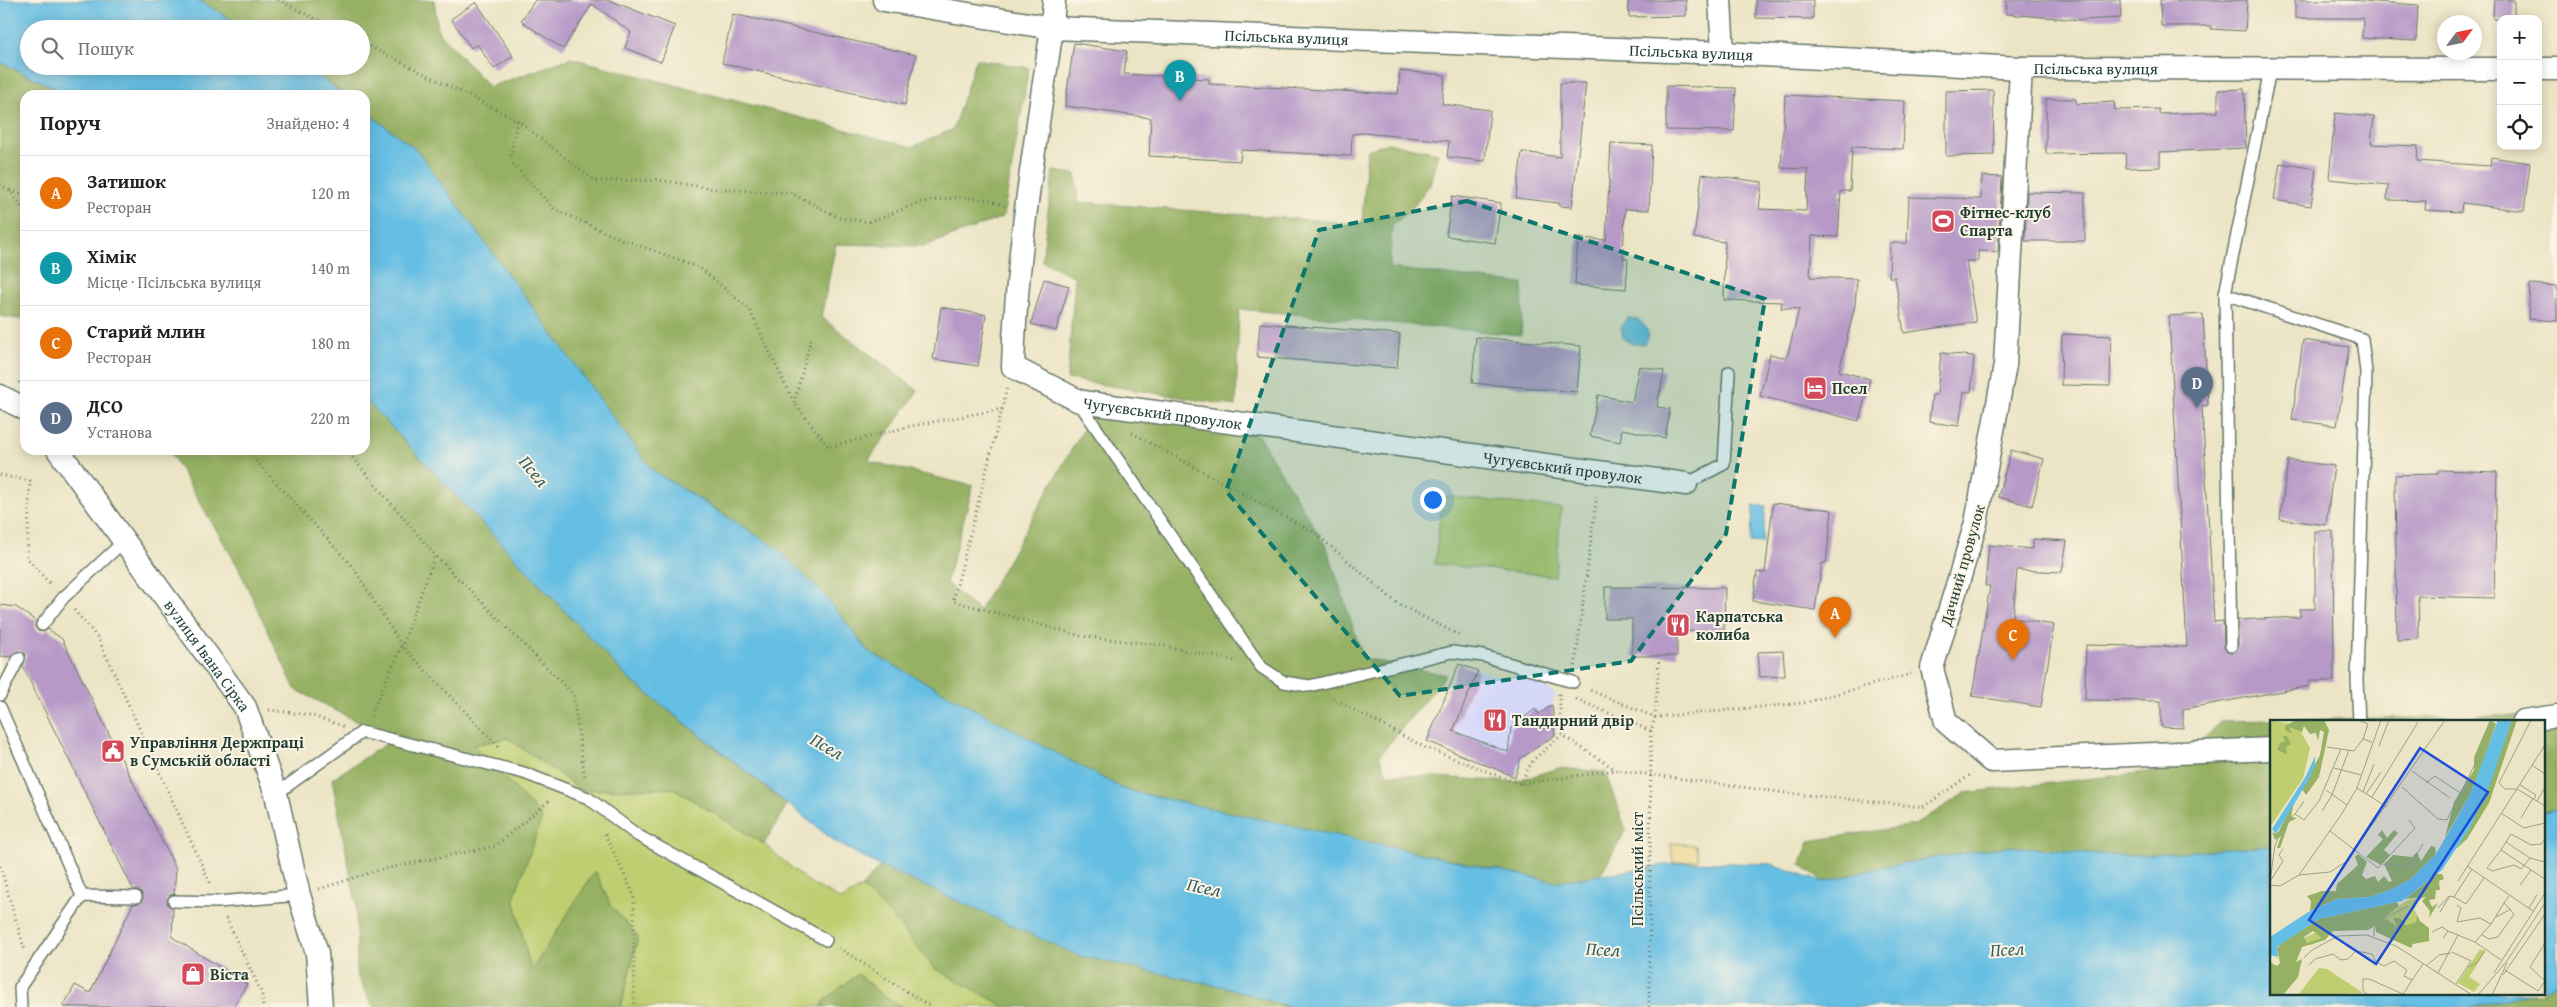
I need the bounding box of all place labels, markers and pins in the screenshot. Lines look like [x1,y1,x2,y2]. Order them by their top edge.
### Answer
pin: B [1164,60,1196,101]
place label: Фітнес-клуб Спарта [1960,200,2051,242]
sports icon: Фітнес-клуб Спарта [1930,208,1956,234]
pin: D [2181,367,2213,408]
hotel icon: Псел [1802,375,1828,401]
place label: Псел [1832,376,1868,400]
pin: A [1819,597,1851,638]
place label: Карпатська колиба [1696,604,1784,646]
restaurant icon: Карпатська колиба [1665,612,1691,638]
pin: C [1997,619,2029,660]
restaurant icon: Тандирний двір [1482,707,1508,733]
place label: Тандирний двір [1512,708,1634,732]
place label: Управління Держпраці в Сумській області [130,730,304,772]
public building icon: Управління Держпраці в Сумській області [100,738,126,764]
shop icon: Віста [180,961,206,987]
place label: Віста [210,962,250,986]

